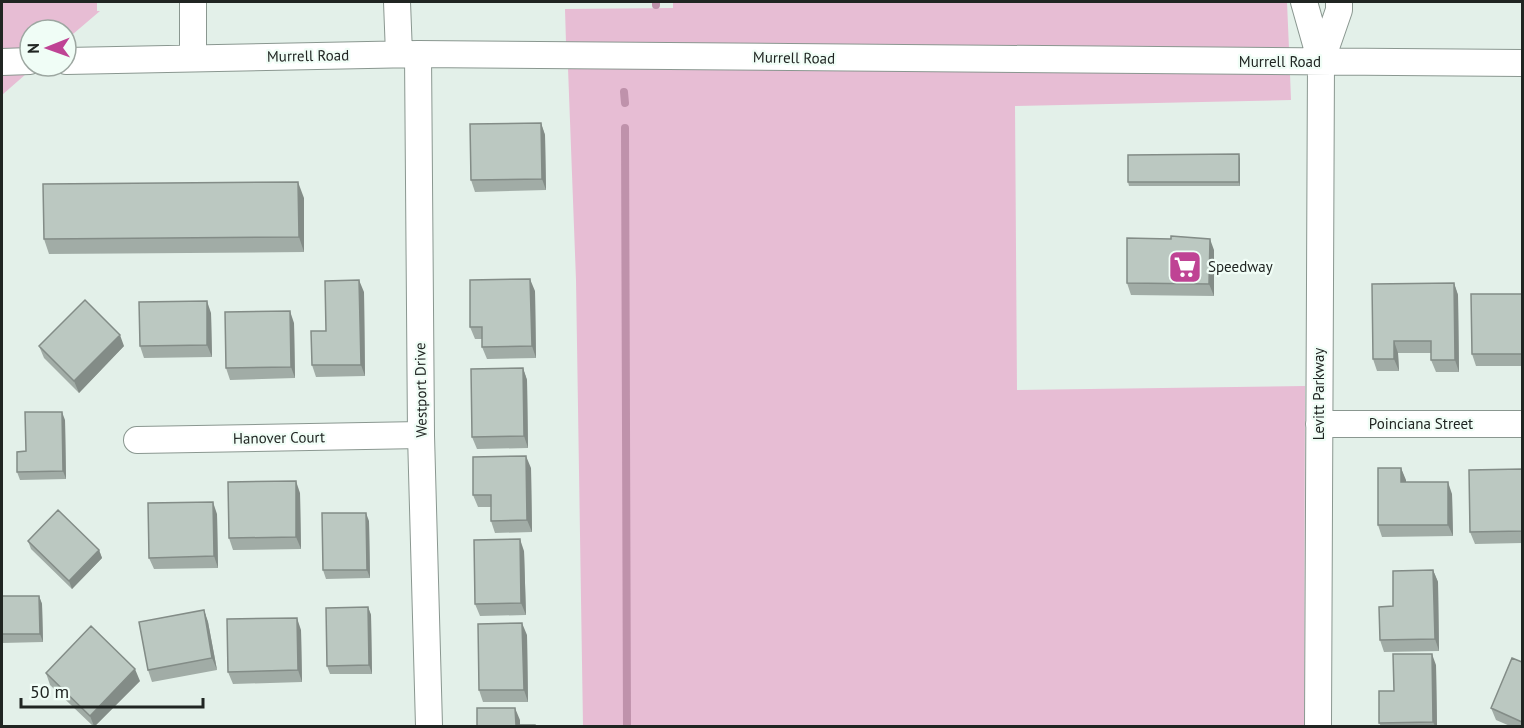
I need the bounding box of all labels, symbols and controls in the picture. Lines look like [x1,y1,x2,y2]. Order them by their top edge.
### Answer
north arrow [18,18,78,78]
text: N [23,43,43,54]
street label: Murrell Road [267,45,349,66]
street label: Murrell Road [753,47,835,68]
street label: Murrell Road [1239,52,1321,71]
supermarket icon: Speedway [1167,249,1203,285]
place label: Speedway [1208,257,1273,276]
street label: Westport Drive [410,342,431,438]
street label: Levitt Parkway [1309,348,1328,440]
street label: Poinciana Street [1369,414,1473,433]
street label: Hanover Court [233,427,325,448]
scale bar [21,671,202,709]
text: 50 m [30,680,69,703]

